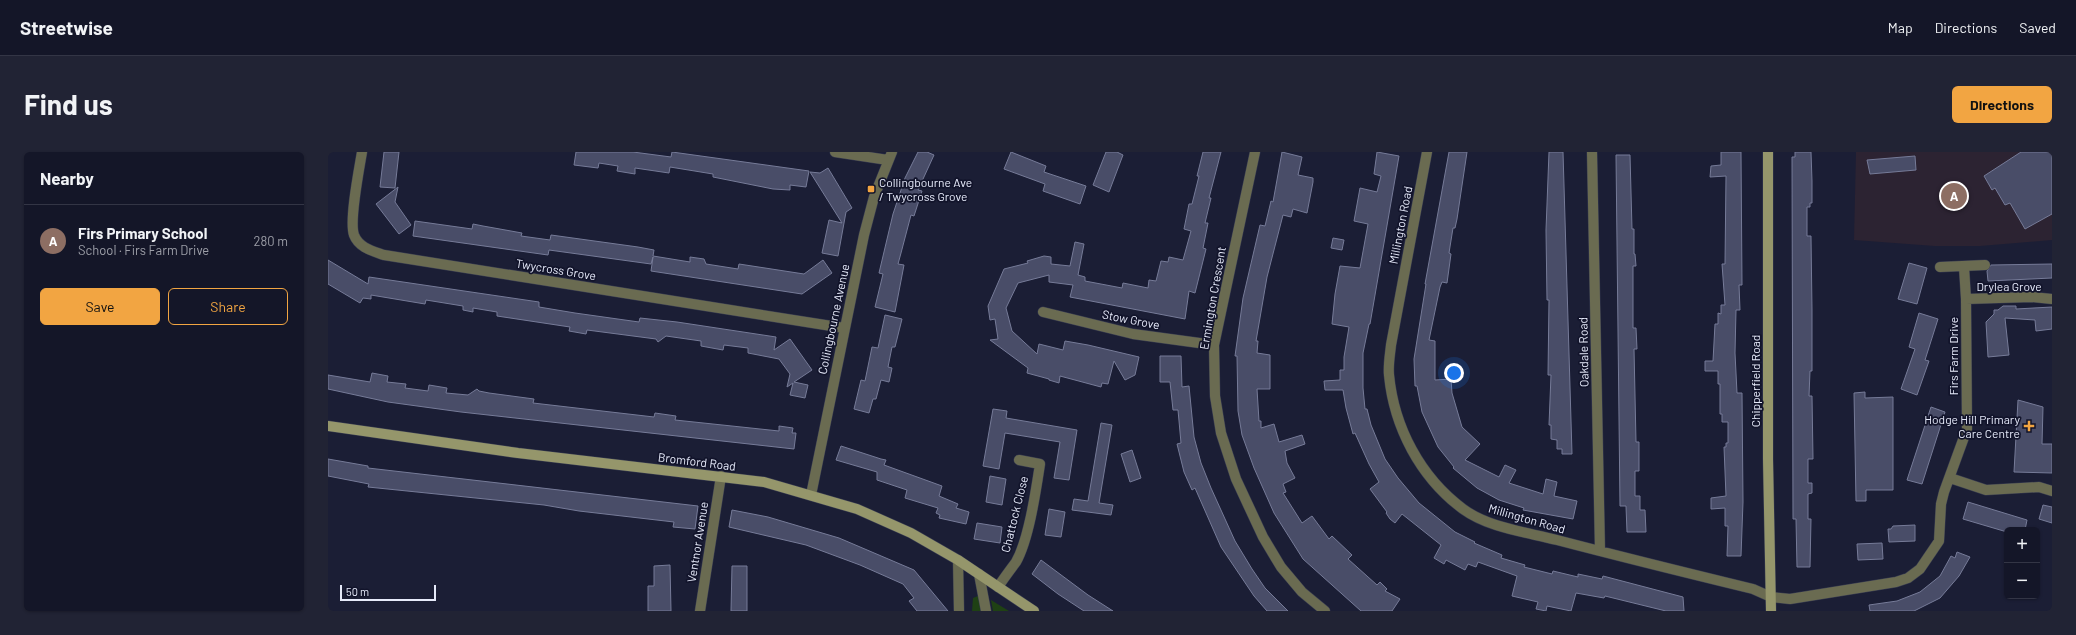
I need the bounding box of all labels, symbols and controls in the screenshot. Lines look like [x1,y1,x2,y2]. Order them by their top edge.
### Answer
text: Streetwise [20,16,113,39]
text: Map [1888,19,1913,36]
text: Directions [1935,19,1997,36]
text: Saved [2019,19,2056,36]
button: Directions [1952,86,2052,123]
text: Find us [24,87,113,121]
text: Nearby [40,168,94,188]
place label: Collingbourne Ave / Twycross Grove [879,175,972,203]
pin: A [1941,181,1967,211]
marker: Collingbourne Ave / Twycross Grove [866,184,876,194]
street label: Millington Road [1386,185,1414,265]
text: Firs Primary School [78,224,207,242]
text: A [49,233,57,249]
text: 280 m [254,233,288,249]
text: School · Firs Farm Drive [78,242,209,258]
street label: Ermington Crescent [1196,245,1228,351]
street label: Twycross Grove [515,256,597,282]
street label: Collingbourne Avenue [814,263,852,375]
street label: Drylea Grove [1976,279,2042,293]
button: Save [40,288,160,325]
button: Share [168,288,288,325]
street label: Stow Grove [1101,307,1161,331]
street label: Oakdale Road [1575,317,1591,387]
street label: Firs Farm Drive [1946,317,1960,395]
street label: Chipperfield Road [1748,335,1762,427]
your location [1444,363,1464,383]
place label: Hodge Hill Primary Care Centre [1924,412,2020,440]
marker: Hodge Hill Primary Care Centre [2023,420,2035,432]
street label: Bromford Road [657,449,737,473]
street label: Chattock Close [998,474,1030,554]
street label: Millington Road [1487,500,1567,536]
street label: Ventnor Avenue [684,501,710,583]
map controls [2004,527,2040,599]
button: + [2004,527,2040,563]
button: − [2004,563,2040,599]
scale bar [340,583,436,602]
text: 50 m [346,585,369,598]

